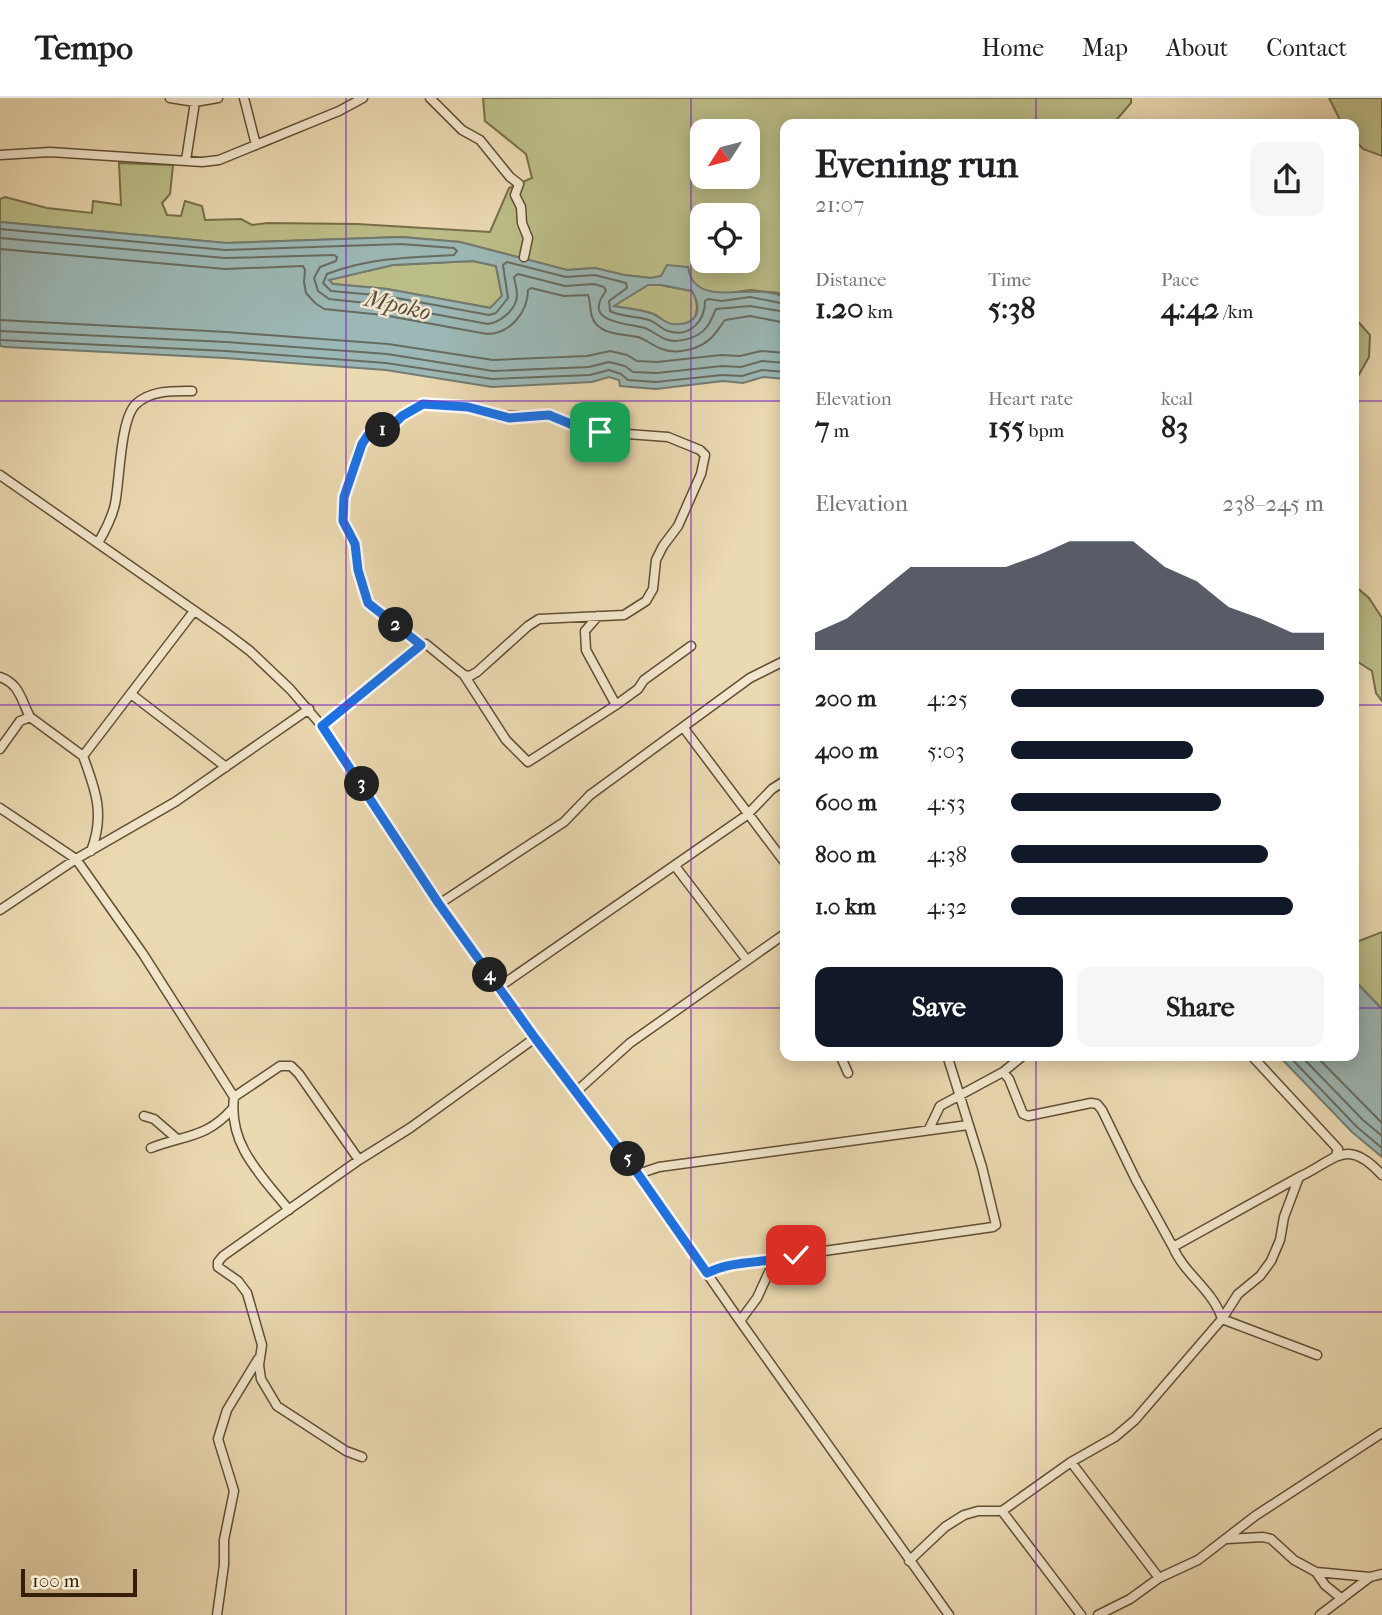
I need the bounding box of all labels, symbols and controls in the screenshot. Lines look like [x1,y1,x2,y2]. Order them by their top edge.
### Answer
text: Tempo [35,29,133,68]
text: Home [982,34,1044,62]
text: Map [1082,34,1128,62]
text: About [1166,34,1228,62]
text: Contact [1266,34,1347,62]
north arrow [690,119,760,189]
map controls [690,119,760,273]
text: Evening run [815,142,1018,187]
button: share [1250,142,1324,216]
text: 21:07 [815,191,864,218]
button: locate [690,203,760,273]
text: Distance [815,269,886,291]
text: Time [988,269,1031,291]
text: Pace [1161,269,1199,291]
water label: Mpoko [360,283,434,326]
text: 1.20 [815,291,863,326]
text: 5:38 [988,291,1036,326]
text: 4:42 [1161,291,1219,326]
text: km [863,301,893,323]
text: /km [1219,301,1253,323]
text: Elevation [815,388,892,410]
text: Heart rate [988,388,1073,410]
text: kcal [1161,388,1193,410]
pin [570,402,630,462]
text: 7 [815,410,829,445]
text: 155 [988,410,1024,445]
text: 83 [1161,410,1188,445]
pin: 1 [366,412,400,448]
icon: arrive [581,413,619,451]
text: 1 [379,418,386,440]
text: m [829,420,849,442]
text: bpm [1024,420,1064,442]
text: Elevation [815,490,908,517]
text: 238–245 m [1222,490,1324,517]
pin: 2 [378,608,414,642]
text: 2 [391,613,400,635]
text: 200 m [815,685,876,712]
text: 4:25 [927,685,968,712]
text: 400 m [815,737,878,764]
text: 5:03 [927,737,965,764]
pin: 3 [344,766,380,802]
text: 3 [358,772,365,794]
text: 600 m [815,789,877,816]
text: 4:53 [927,789,966,816]
text: 800 m [815,841,876,868]
text: 4:38 [927,841,967,868]
text: 1.0 km [815,893,876,920]
text: 4:32 [927,893,967,920]
pin: 4 [472,958,508,992]
text: 4 [484,963,495,985]
button: Save [815,967,1063,1047]
button: Share [1077,967,1324,1047]
pin: 5 [610,1142,646,1176]
text: 5 [623,1147,632,1169]
pin [766,1225,826,1285]
icon: check [777,1236,815,1274]
scale bar [21,1566,136,1598]
text: 100 m [32,1570,80,1592]

